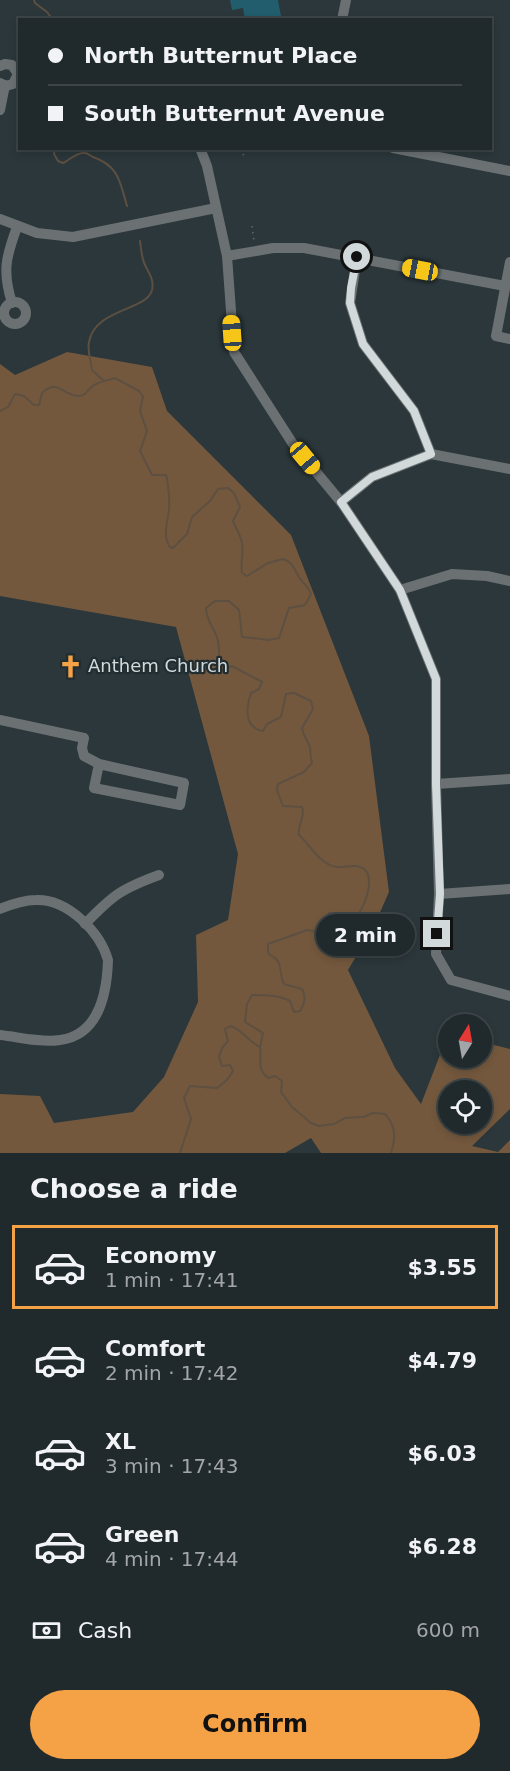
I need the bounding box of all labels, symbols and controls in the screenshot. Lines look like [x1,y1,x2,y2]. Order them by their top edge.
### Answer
text: North Butternut Place [84,43,357,68]
text: South Butternut Avenue [84,101,385,126]
route start [343,243,370,270]
car [401,258,439,282]
car [222,314,242,352]
car [287,438,323,478]
church icon: Anthem Church [57,653,83,679]
place label: Anthem Church [88,655,228,676]
callout: 2 min [317,913,416,955]
route end [423,920,450,947]
text: 2 min [334,923,397,947]
north arrow [438,1014,492,1068]
map controls [438,1014,492,1134]
button: locate [438,1080,492,1134]
text: Choose a ride [30,1173,238,1204]
icon: car [33,1240,87,1294]
text: Economy [105,1243,216,1268]
text: $3.55 [407,1255,477,1280]
text: 1 min · 17:41 [105,1268,239,1292]
icon: car [33,1333,87,1387]
text: Comfort [105,1336,205,1361]
text: $4.79 [407,1348,477,1373]
text: 2 min · 17:42 [105,1361,239,1385]
icon: car [33,1426,87,1480]
text: XL [105,1429,136,1454]
text: $6.03 [407,1441,477,1466]
text: 3 min · 17:43 [105,1454,239,1478]
icon: car [33,1519,87,1573]
text: Green [105,1522,179,1547]
text: $6.28 [407,1534,477,1559]
text: 4 min · 17:44 [105,1547,239,1571]
icon: cash [30,1614,63,1647]
text: Cash [78,1618,132,1643]
text: 600 m [416,1618,480,1642]
button: Confirm [30,1690,480,1759]

